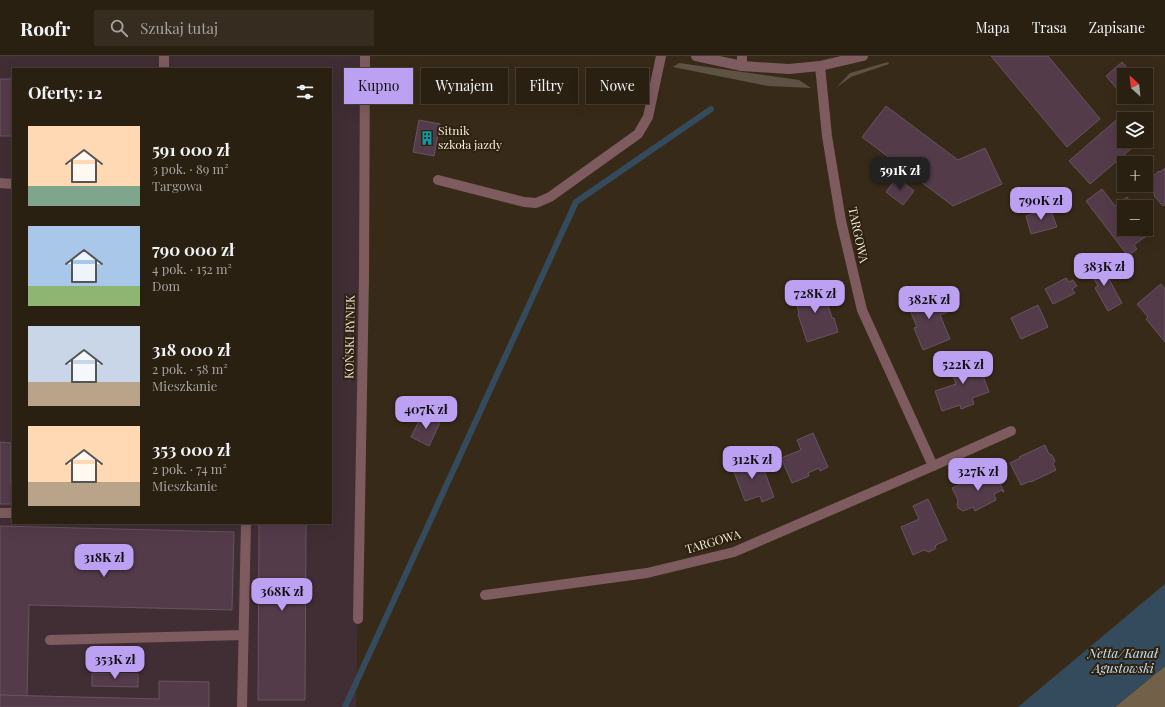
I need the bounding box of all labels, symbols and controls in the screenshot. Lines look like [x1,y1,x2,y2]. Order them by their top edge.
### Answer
search box [94,10,374,46]
text: Roofr [20,15,70,41]
icon: search [108,17,130,39]
text: Szukaj tutaj [140,18,218,38]
text: Mapa [975,18,1010,37]
text: Trasa [1032,18,1067,37]
text: Zapisane [1089,18,1145,37]
chip: Kupno [344,68,413,104]
chip: Wynajem [421,68,508,104]
chip: Filtry [516,68,578,104]
chip: Nowe [586,68,649,104]
north arrow [1117,68,1153,104]
map controls [1117,68,1153,236]
text: Oferty: 12 [28,81,102,103]
icon: filters [294,81,316,103]
button: layers [1117,112,1153,148]
place label: Sitnik szkoła jazdy [438,122,502,152]
building icon: Sitnik szkoła jazdy [419,130,435,146]
text: 591 000 zł [152,138,230,160]
icon: home [60,142,108,190]
button: + [1117,156,1153,192]
pin: 591K zł [863,157,937,191]
text: 3 pok. · 89 m² [152,160,229,177]
text: 591K zł [880,161,920,178]
text: Targowa [152,177,202,194]
pin: 790K zł [1004,187,1078,221]
text: 790K zł [1019,191,1063,208]
button: − [1117,200,1153,236]
street label: TARGOWA [845,205,873,265]
text: 790 000 zł [152,238,234,260]
icon: home [60,242,108,290]
pin: 383K zł [1067,253,1141,287]
text: 383K zł [1083,257,1125,274]
text: 4 pok. · 152 m² [152,260,232,277]
text: Dom [152,277,180,294]
pin: 728K zł [778,280,852,314]
text: 728K zł [794,284,836,301]
pin: 382K zł [892,286,966,320]
text: 382K zł [908,290,950,307]
street label: KOŃSKI RYNEK [340,295,358,379]
text: 318 000 zł [152,338,231,360]
icon: home [60,342,108,390]
pin: 522K zł [926,351,1000,385]
text: 522K zł [942,355,984,372]
text: 2 pok. · 58 m² [152,360,228,377]
text: Mieszkanie [152,377,217,394]
pin: 407K zł [389,396,463,430]
text: 407K zł [404,400,448,417]
text: 353 000 zł [152,438,230,460]
icon: home [60,442,108,490]
pin: 312K zł [715,446,789,480]
text: 312K zł [732,450,772,467]
pin: 327K zł [941,458,1015,492]
text: 2 pok. · 74 m² [152,460,227,477]
text: 327K zł [957,462,999,479]
text: Mieszkanie [152,477,217,494]
street label: TARGOWA [683,525,743,557]
pin: 318K zł [67,544,141,578]
text: 318K zł [83,548,125,565]
pin: 368K zł [245,578,319,612]
text: 368K zł [260,582,304,599]
water label: Netta/Kanał Agustowski [1087,644,1159,676]
pin: 353K zł [78,646,152,680]
text: 353K zł [94,650,136,667]

